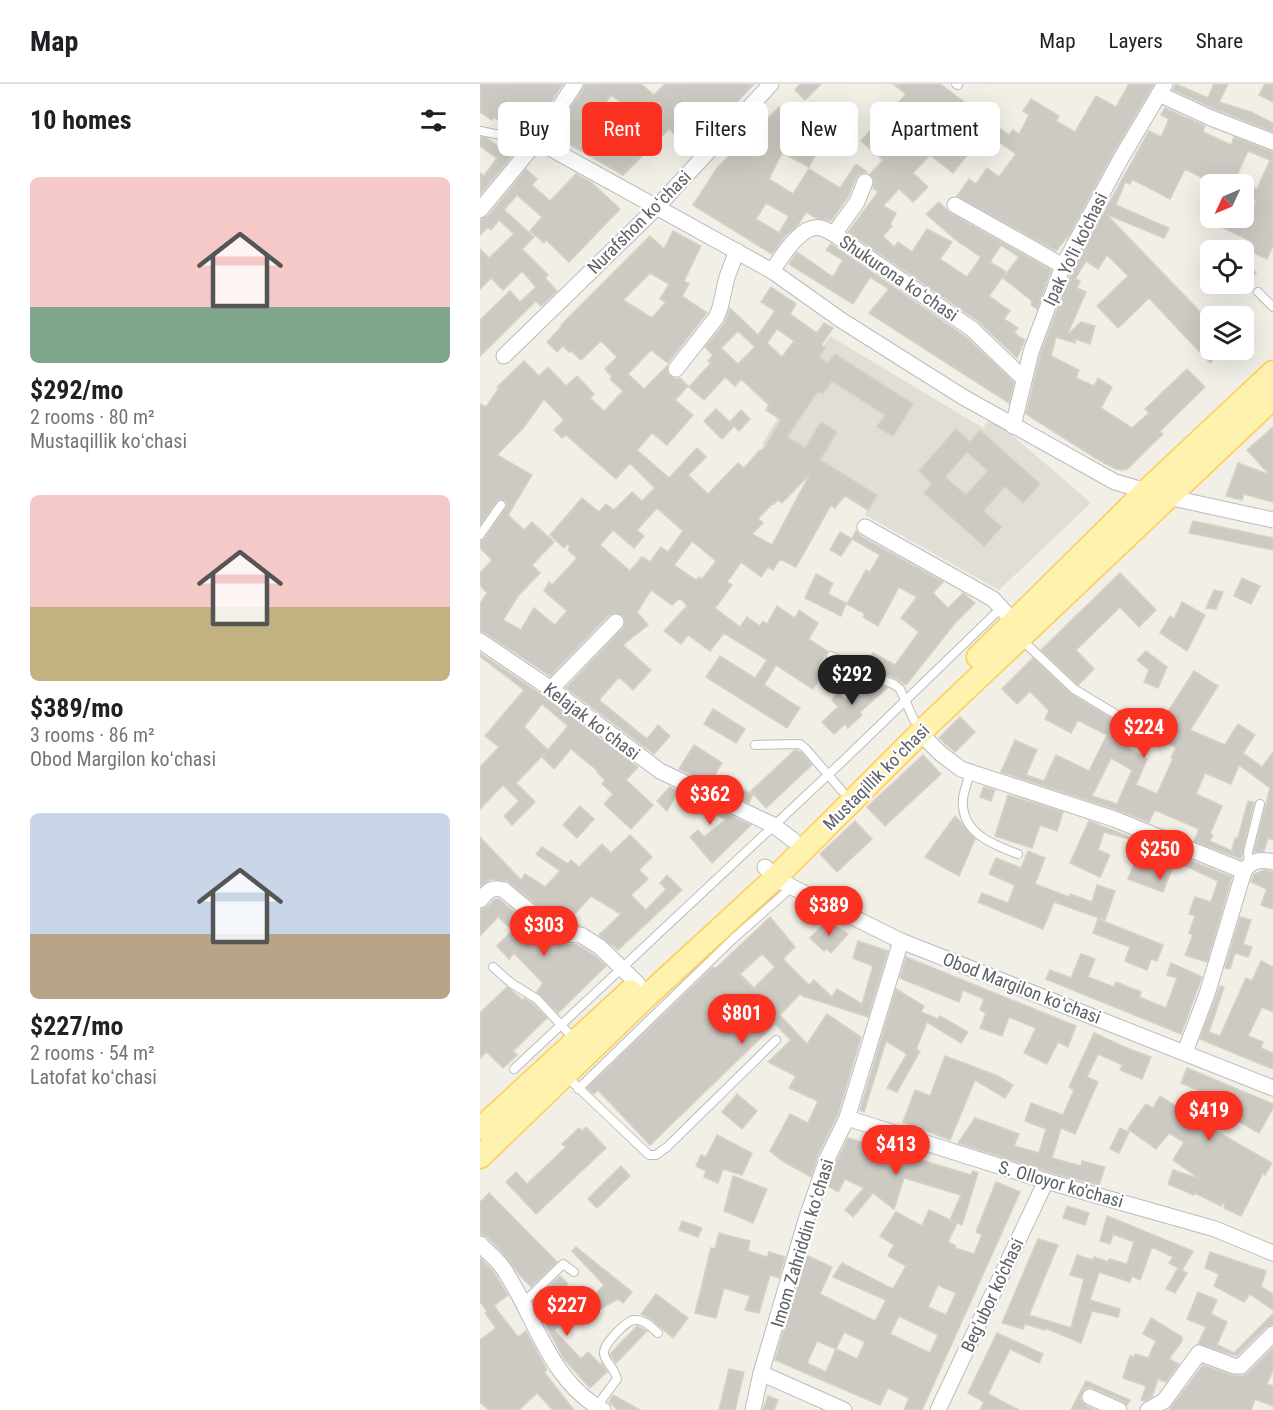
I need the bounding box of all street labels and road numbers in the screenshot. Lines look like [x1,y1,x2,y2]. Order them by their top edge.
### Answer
street label: Nurafshon koʻchasi [583,166,695,278]
street label: Ipak Yo'li ko'chasi [1039,189,1111,309]
street label: Shukurona koʻchasi [836,231,962,325]
street label: Kelajak koʻchasi [540,678,644,764]
street label: Mustaqillik koʻchasi [819,720,933,834]
street label: Obod Margilon koʻchasi [940,948,1104,1028]
street label: Imom Zahriddin koʻchasi [766,1156,838,1330]
street label: S. Olloyor ko'chasi [996,1156,1126,1212]
street label: Beg'ubor ko'chasi [956,1235,1028,1355]

